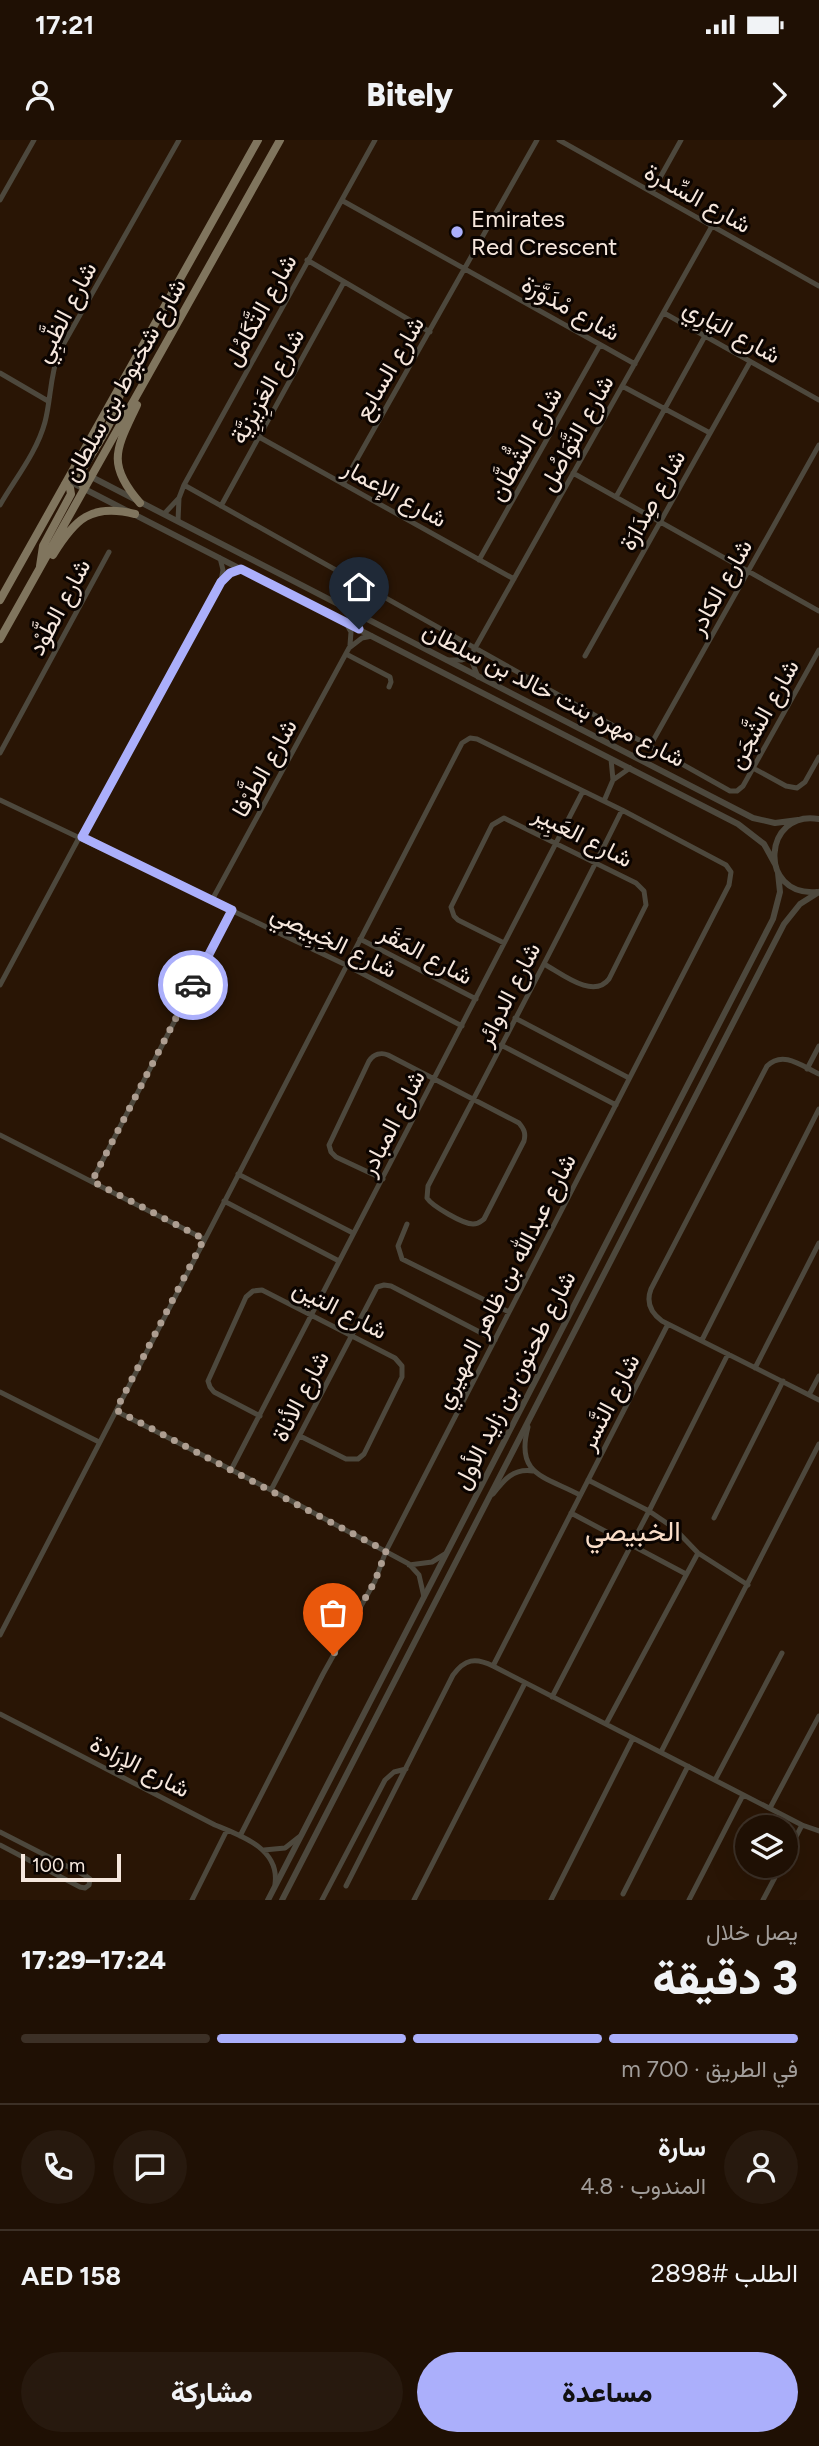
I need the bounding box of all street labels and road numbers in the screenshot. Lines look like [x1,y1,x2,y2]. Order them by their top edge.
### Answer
street label: شارع السِّدرة [639,157,756,241]
street label: شارع التَّكَامُل [217,249,304,372]
street label: شارع الظَّبِي [25,256,107,369]
street label: شارع مْدَوَّرَة [516,269,625,349]
street label: شارع شخبوط بن سلطان [56,273,194,488]
street label: شارع اليَارِي [676,292,786,374]
street label: شارع السابع [348,311,433,426]
street label: شارع العَزِيزِيَّة [223,323,314,451]
street label: شارع التَّوَاصُل [532,370,621,497]
street label: شارع الشُّطَّان [478,380,570,507]
street label: شارع صِدَارَة [613,445,693,556]
street label: شارع الإعمار [336,452,452,535]
street label: شارع الكادر [681,534,760,642]
street label: شارع الطَّوْد [20,553,98,661]
street label: شارع مهره بنت خالد بن سلطان [417,615,690,775]
street label: شارع الشَّجَن [720,653,807,775]
street label: شارع الطَّرْفا [223,713,305,823]
street label: شارع العَبِير [526,798,637,877]
street label: شارع الخِبِيصِي [264,898,402,988]
street label: شارع المَقَر [372,917,478,992]
street label: شارع الدوائر [469,937,548,1052]
street label: شارع المبادر [353,1065,433,1183]
street label: شارع عبدالله بن ظاهر المهيري [428,1149,586,1415]
street label: شارع طحنون بن زايد الأول [446,1266,583,1495]
street label: شارع التين [287,1273,392,1347]
street label: شارع الأناة [265,1346,337,1447]
street label: شارع النَّسر [572,1349,647,1457]
street label: شارع الإرَادة [84,1729,195,1805]

